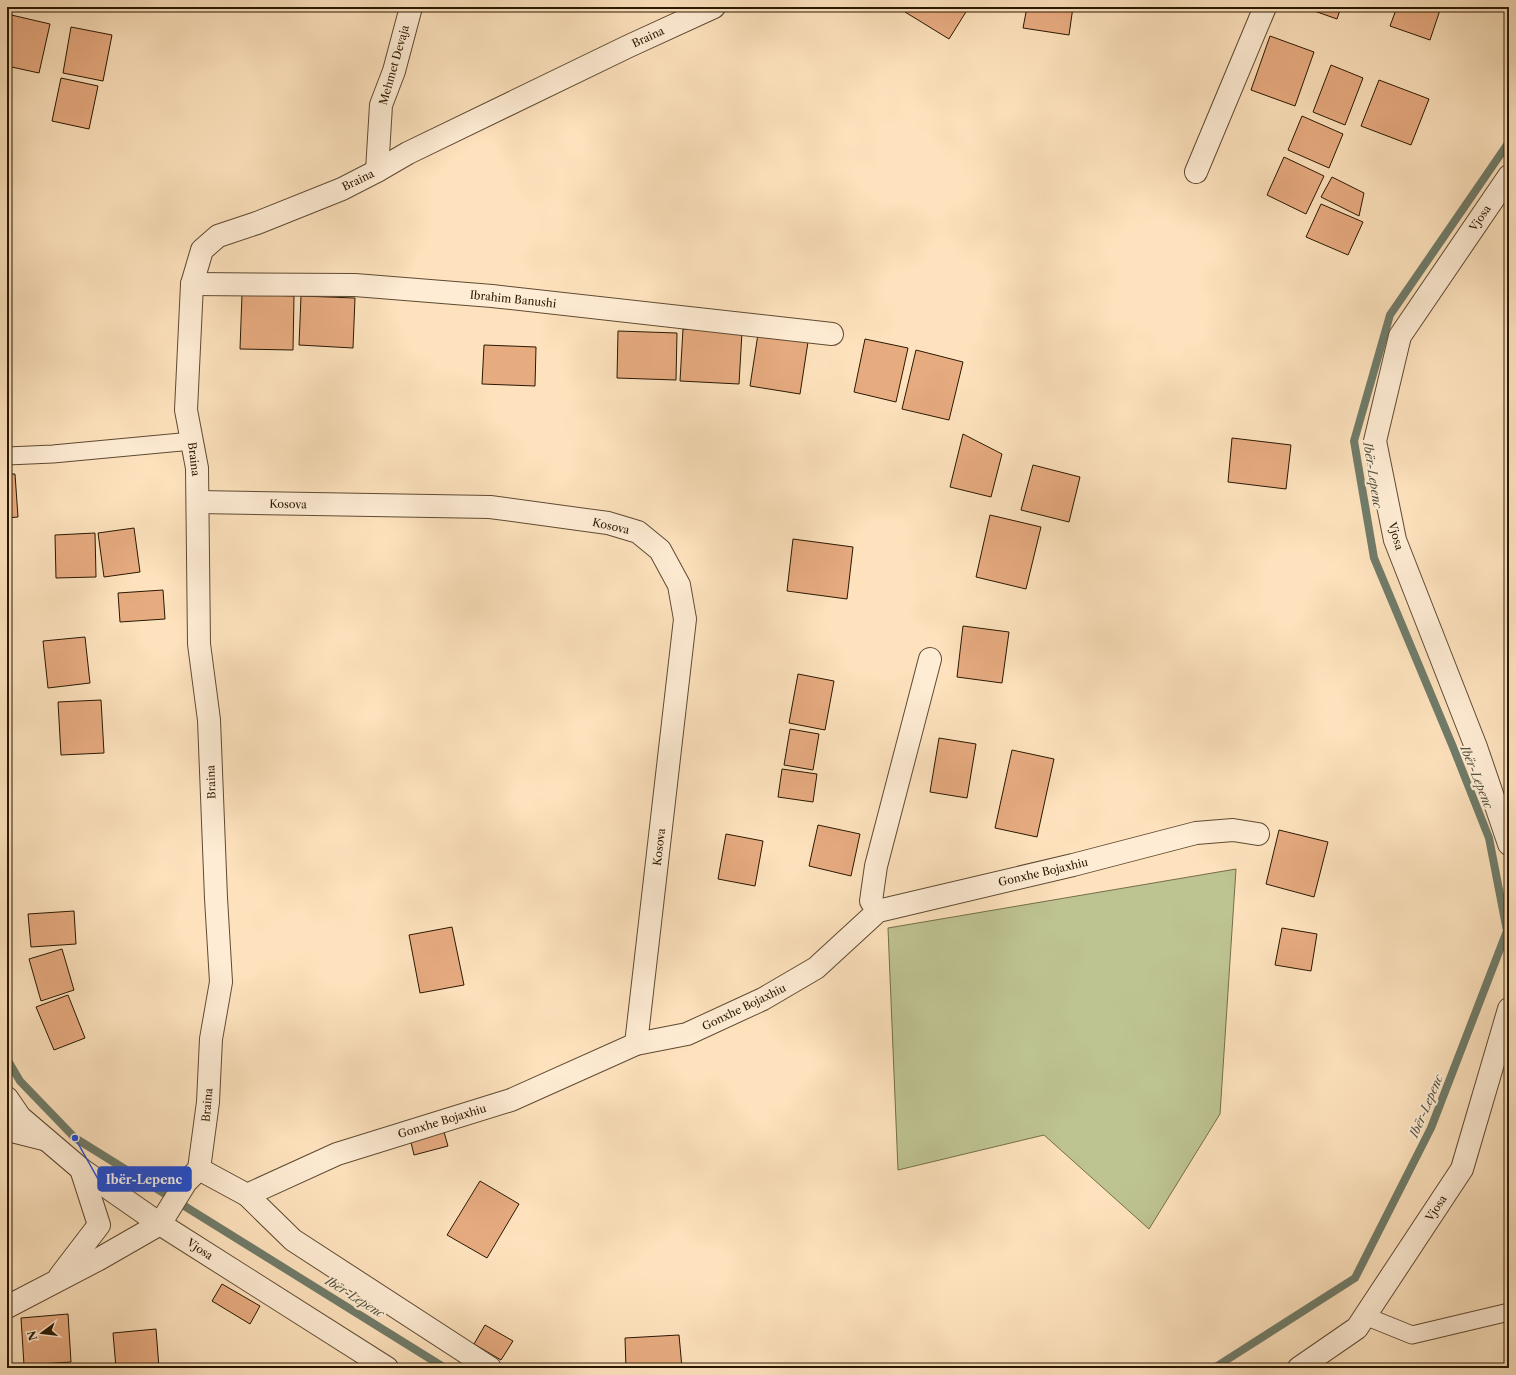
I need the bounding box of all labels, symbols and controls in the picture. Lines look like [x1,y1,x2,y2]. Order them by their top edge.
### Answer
street label: Mehmet Devaja [376,23,412,107]
street label: Braina [630,23,667,51]
street label: Braina [340,166,377,194]
street label: Vjosa [1466,202,1494,235]
street label: Ibrahim Banushi [469,288,558,311]
water label: Ibër-Lepenc [1360,440,1386,510]
street label: Braina [185,441,203,477]
street label: Kosova [269,497,307,511]
street label: Kosova [591,515,631,537]
street label: Vjosa [1385,519,1407,552]
water label: Ibër-Lepenc [1457,742,1497,812]
street label: Braina [203,765,219,799]
street label: Kosova [650,827,668,867]
street label: Gonxhe Bojaxhiu [997,855,1089,889]
street label: Gonxhe Bojaxhiu [700,981,788,1033]
water label: Ibër-Lepenc [1406,1071,1446,1141]
street label: Braina [199,1087,215,1123]
street label: Gonxhe Bojaxhiu [396,1101,488,1141]
callout: Ibër-Lepenc [98,1167,191,1191]
text: Ibër-Lepenc [106,1172,183,1187]
street label: Vjosa [1422,1192,1450,1225]
street label: Vjosa [183,1235,216,1263]
water label: Ibër-Lepenc [322,1272,388,1322]
north arrow [22,1313,62,1353]
text: N [24,1329,40,1342]

